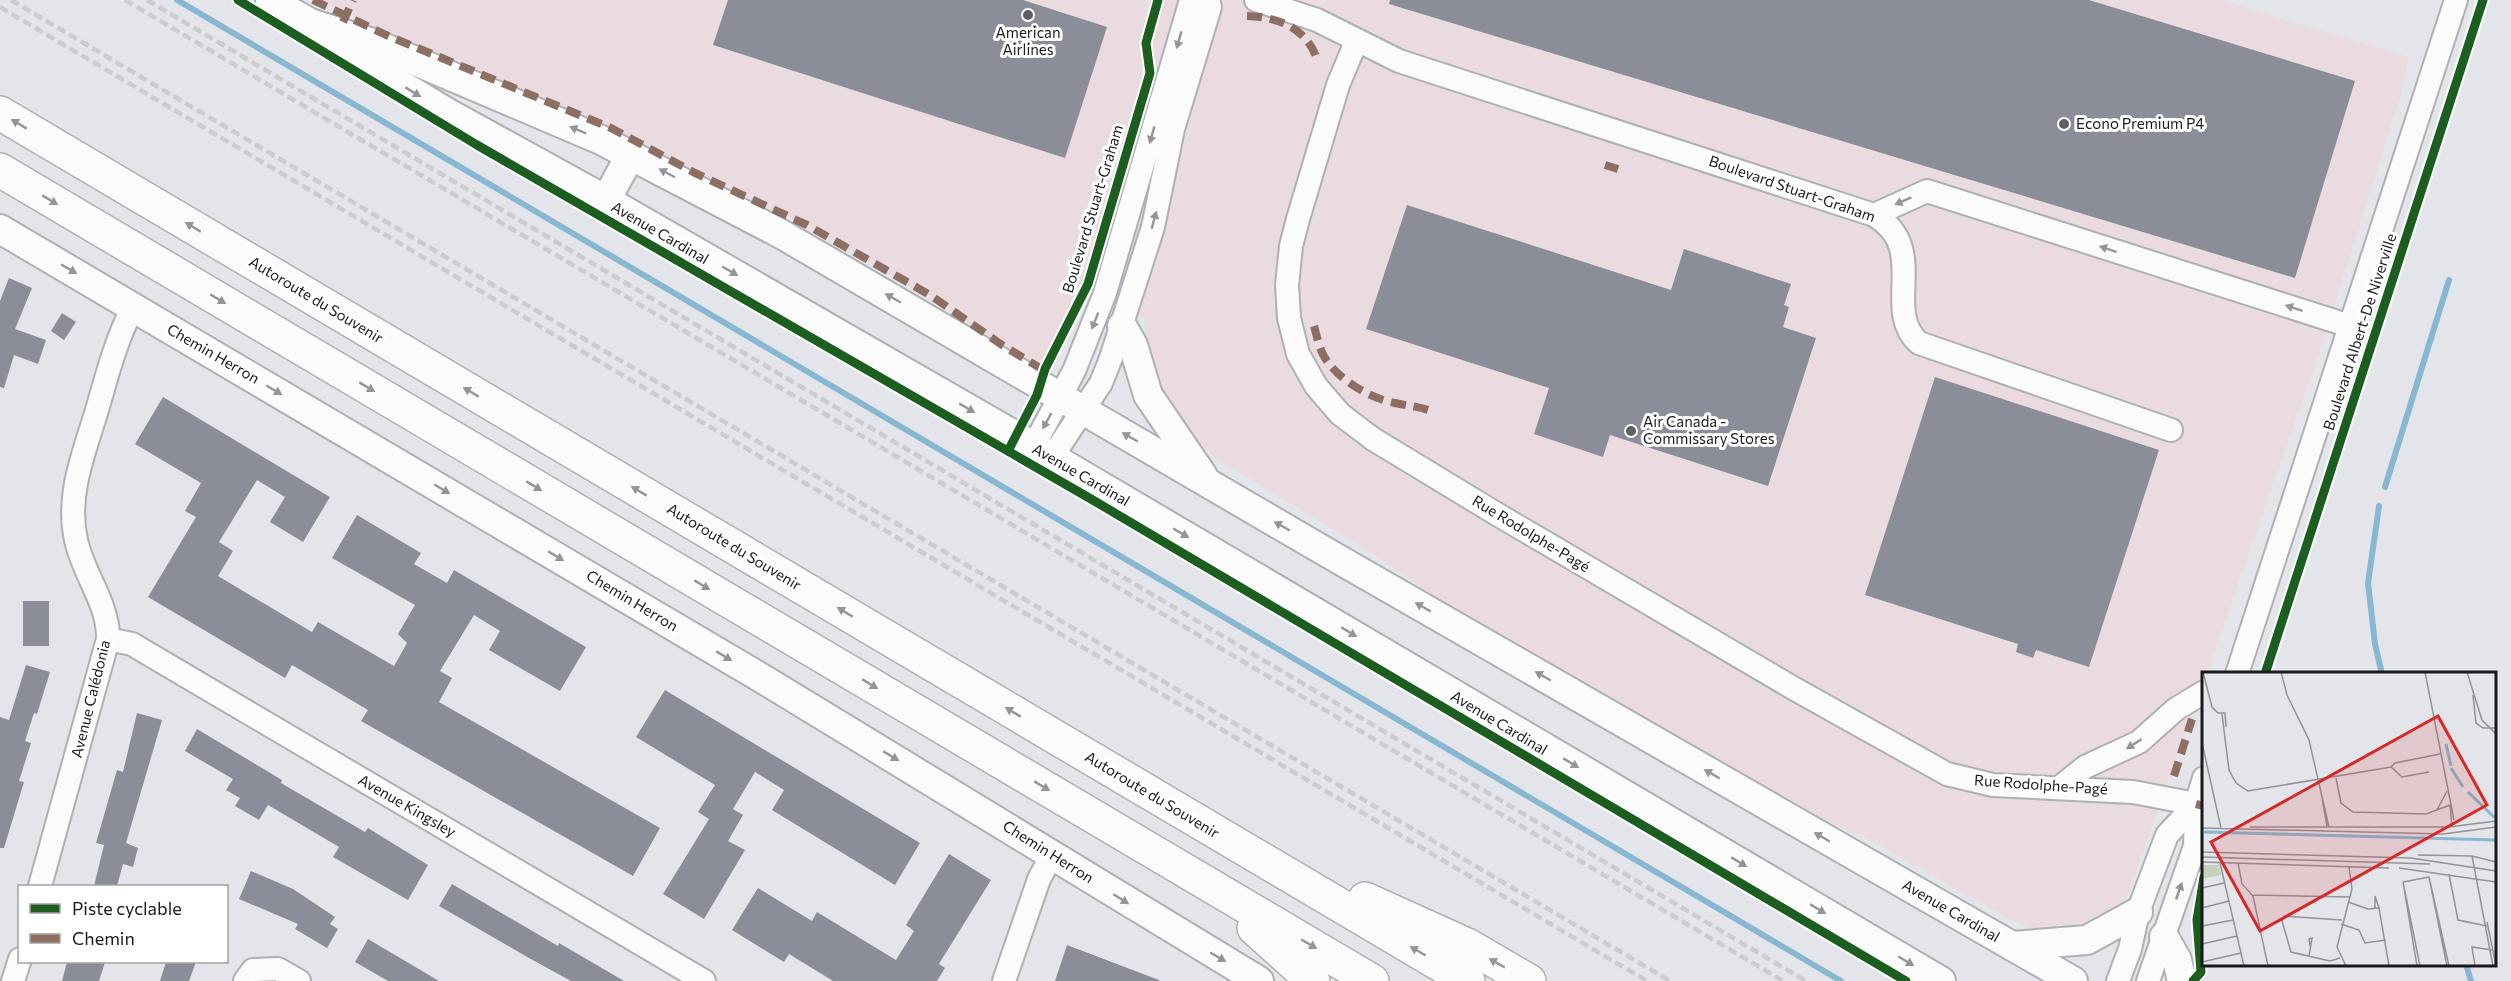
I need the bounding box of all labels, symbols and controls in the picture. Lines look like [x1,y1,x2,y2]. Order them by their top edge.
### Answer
marker: American Airlines [1021,8,1035,22]
place label: American Airlines [995,23,1061,58]
one-way arrow [1174,31,1183,49]
one-way arrow [405,87,422,97]
place label: Econo Premium P4 [2076,114,2204,132]
marker: Econo Premium P4 [2057,117,2071,131]
one-way arrow [10,119,27,129]
street label: Boulevard Stuart-Graham [1058,122,1126,295]
one-way arrow [568,125,586,135]
one-way arrow [1146,126,1156,144]
street label: Boulevard Stuart-Graham [1707,151,1878,225]
one-way arrow [658,168,675,178]
one-way arrow [42,194,58,205]
street label: Avenue Cardinal [609,197,712,267]
one-way arrow [1895,197,1912,206]
one-way arrow [1150,211,1160,229]
one-way arrow [185,221,201,232]
street label: Boulevard Albert-De Niverville [2319,231,2399,432]
one-way arrow [2099,244,2117,253]
street label: Autoroute du Souvenir [246,252,387,346]
one-way arrow [61,264,77,275]
one-way arrow [721,266,738,276]
one-way arrow [884,293,901,303]
one-way arrow [210,294,227,304]
one-way arrow [2285,303,2303,313]
one-way arrow [1089,312,1099,330]
street label: Chemin Herron [164,319,263,387]
one-way arrow [359,381,375,392]
one-way arrow [266,385,283,395]
one-way arrow [463,386,479,397]
one-way arrow [959,403,975,414]
place label: Air Canada - Commissary Stores [1643,412,1775,447]
one-way arrow [1042,413,1052,430]
marker: Air Canada - Commissary Stores [1624,424,1638,438]
one-way arrow [1122,432,1139,442]
street label: Avenue Cardinal [1030,439,1133,509]
one-way arrow [526,481,543,491]
one-way arrow [434,483,450,494]
one-way arrow [631,485,647,496]
street label: Rue Rodolphe-Pagé [1469,491,1594,575]
street label: Autoroute du Souvenir [664,499,805,593]
one-way arrow [1273,521,1290,531]
one-way arrow [1173,527,1189,538]
one-way arrow [548,551,564,562]
street label: Chemin Herron [583,566,682,635]
one-way arrow [694,580,711,590]
one-way arrow [1414,602,1431,612]
one-way arrow [837,607,853,618]
one-way arrow [1341,626,1357,637]
street label: Avenue Calédonia [67,638,113,759]
one-way arrow [716,650,732,661]
one-way arrow [1535,671,1551,682]
inset map [2202,672,2496,966]
one-way arrow [862,679,878,690]
street label: Avenue Cardinal [1448,686,1551,758]
one-way arrow [1004,707,1021,717]
one-way arrow [2126,738,2142,749]
street label: Autoroute du Souvenir [1082,747,1223,841]
one-way arrow [883,751,899,762]
one-way arrow [1563,758,1580,768]
one-way arrow [1704,768,1720,779]
street label: Avenue Kingsley [356,770,460,840]
street label: Rue Rodolphe-Pagé [1974,770,2109,798]
one-way arrow [1034,781,1051,791]
street label: Chemin Herron [1000,816,1097,886]
one-way arrow [1814,831,1830,842]
one-way arrow [1731,857,1747,868]
street label: Avenue Cardinal [1900,875,2003,945]
one-way arrow [2175,882,2185,900]
legend [18,885,228,963]
one-way arrow [1113,893,1129,904]
text: Piste cyclable [72,897,182,919]
one-way arrow [1810,904,1827,914]
text: Chemin [72,927,135,949]
one-way arrow [1301,938,1317,949]
one-way arrow [1410,946,1426,957]
one-way arrow [1209,952,1226,962]
one-way arrow [1898,955,1914,966]
one-way arrow [1489,957,1505,968]

